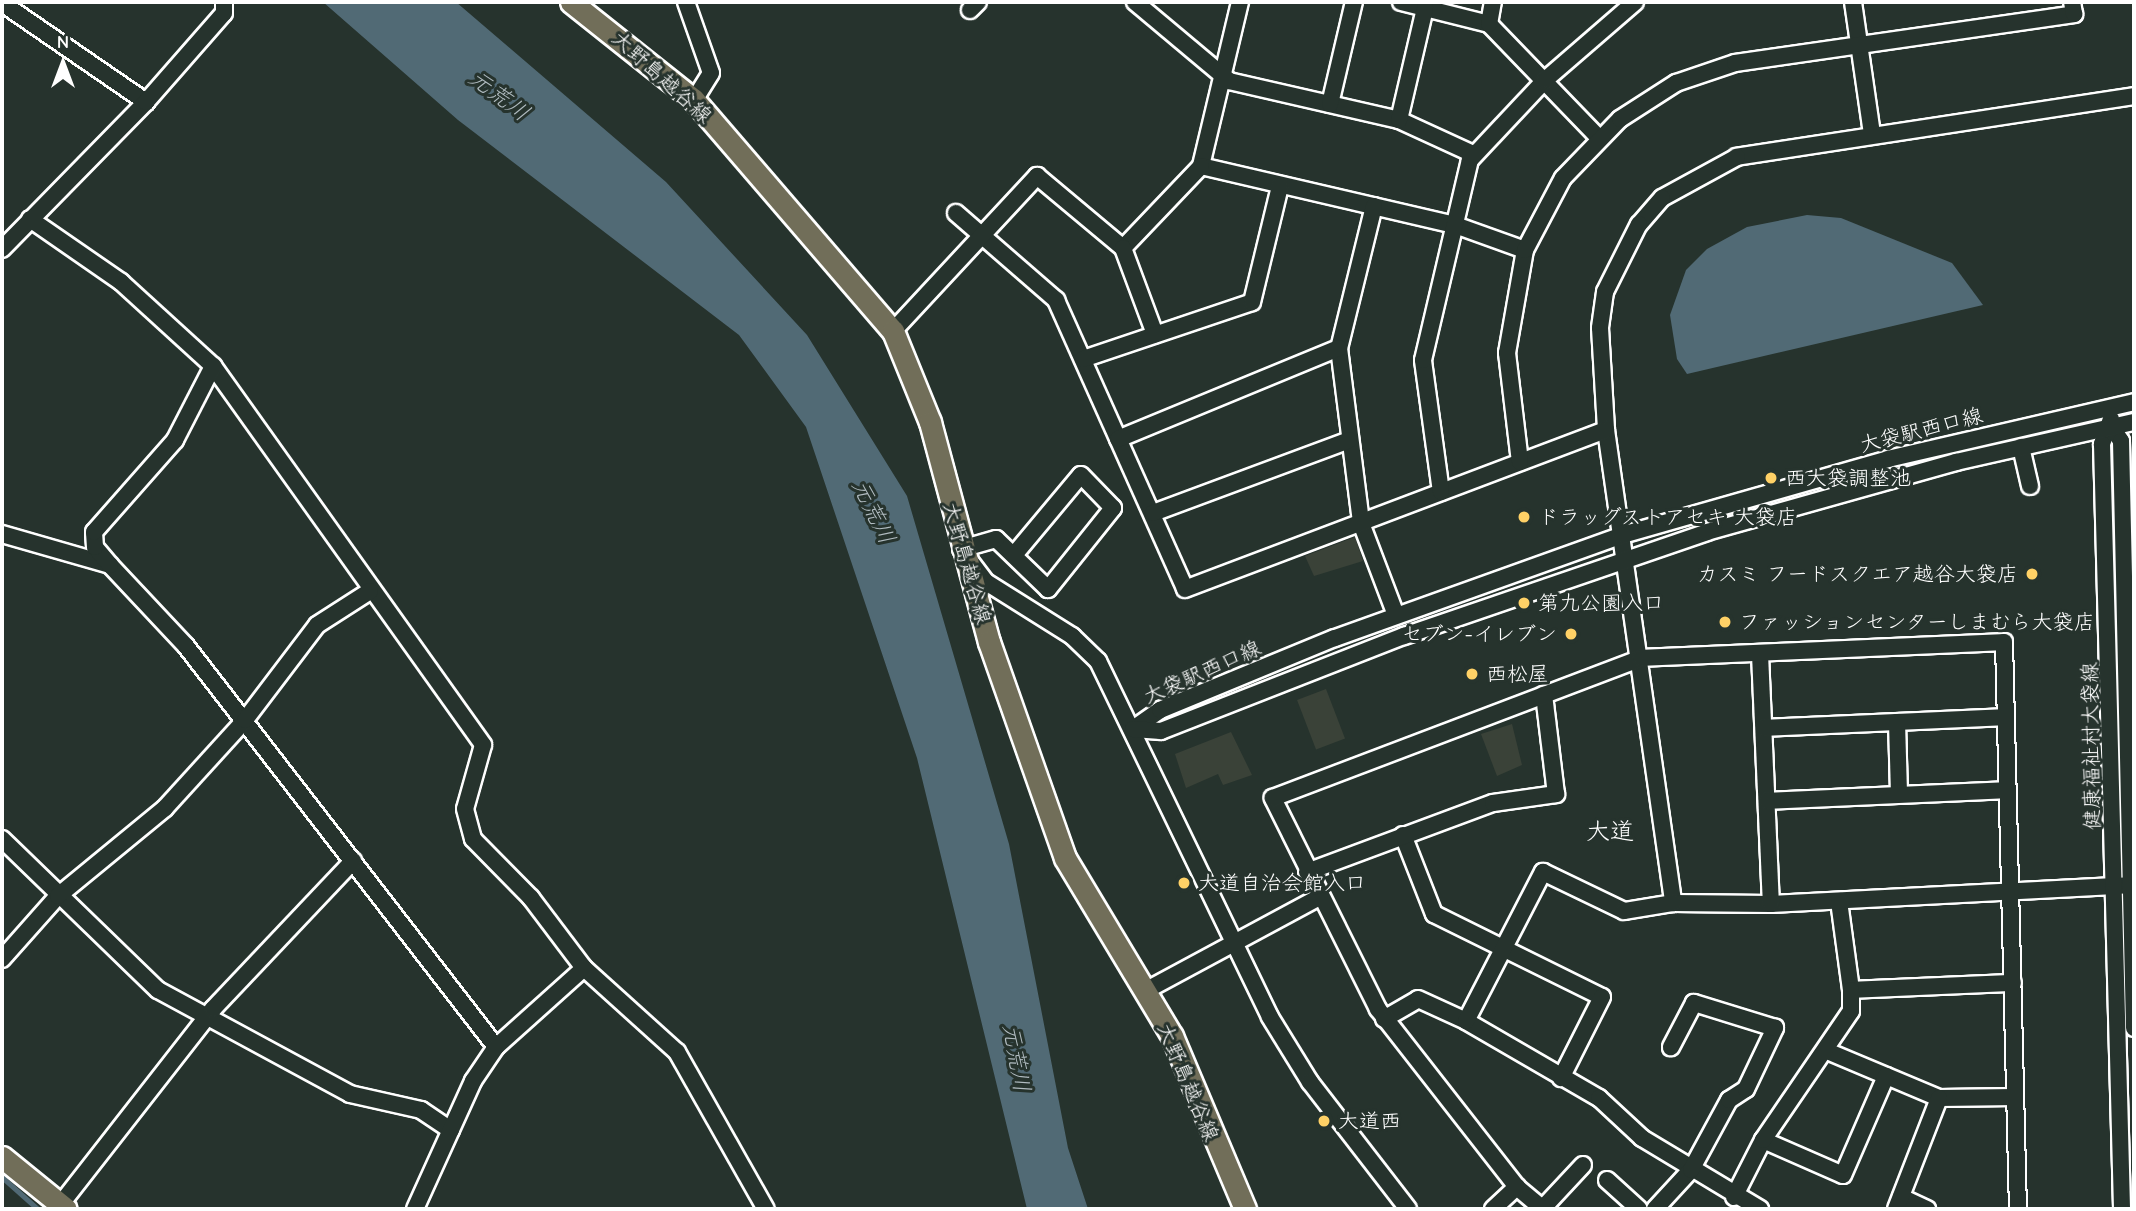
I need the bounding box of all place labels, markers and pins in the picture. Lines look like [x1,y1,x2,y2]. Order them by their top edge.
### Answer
place label: 西大袋調整池 [1785,465,1911,491]
marker: 西大袋調整池 [1763,470,1779,486]
place label: ドラッグストアセキ 大袋店 [1538,504,1797,530]
marker: ドラッグストアセキ 大袋店 [1516,509,1532,525]
place label: カスミ フードスクエア越谷大袋店 [1696,561,2018,587]
marker: カスミ フードスクエア越谷大袋店 [2024,566,2040,582]
place label: 第九公園入口 [1538,590,1664,616]
marker: 第九公園入口 [1516,595,1532,611]
place label: ファッションセンターしまむら大袋店 [1739,609,2096,635]
marker: ファッションセンターしまむら大袋店 [1717,614,1733,630]
place label: セブン-イレブン [1402,621,1557,647]
marker: セブン-イレブン [1563,626,1579,642]
place label: 西松屋 [1486,661,1549,687]
marker: 西松屋 [1464,666,1480,682]
place label: 大道自治会館入口 [1198,870,1366,896]
marker: 大道自治会館入口 [1176,875,1192,891]
place label: 大道西 [1338,1108,1401,1134]
marker: 大道西 [1316,1113,1332,1129]

